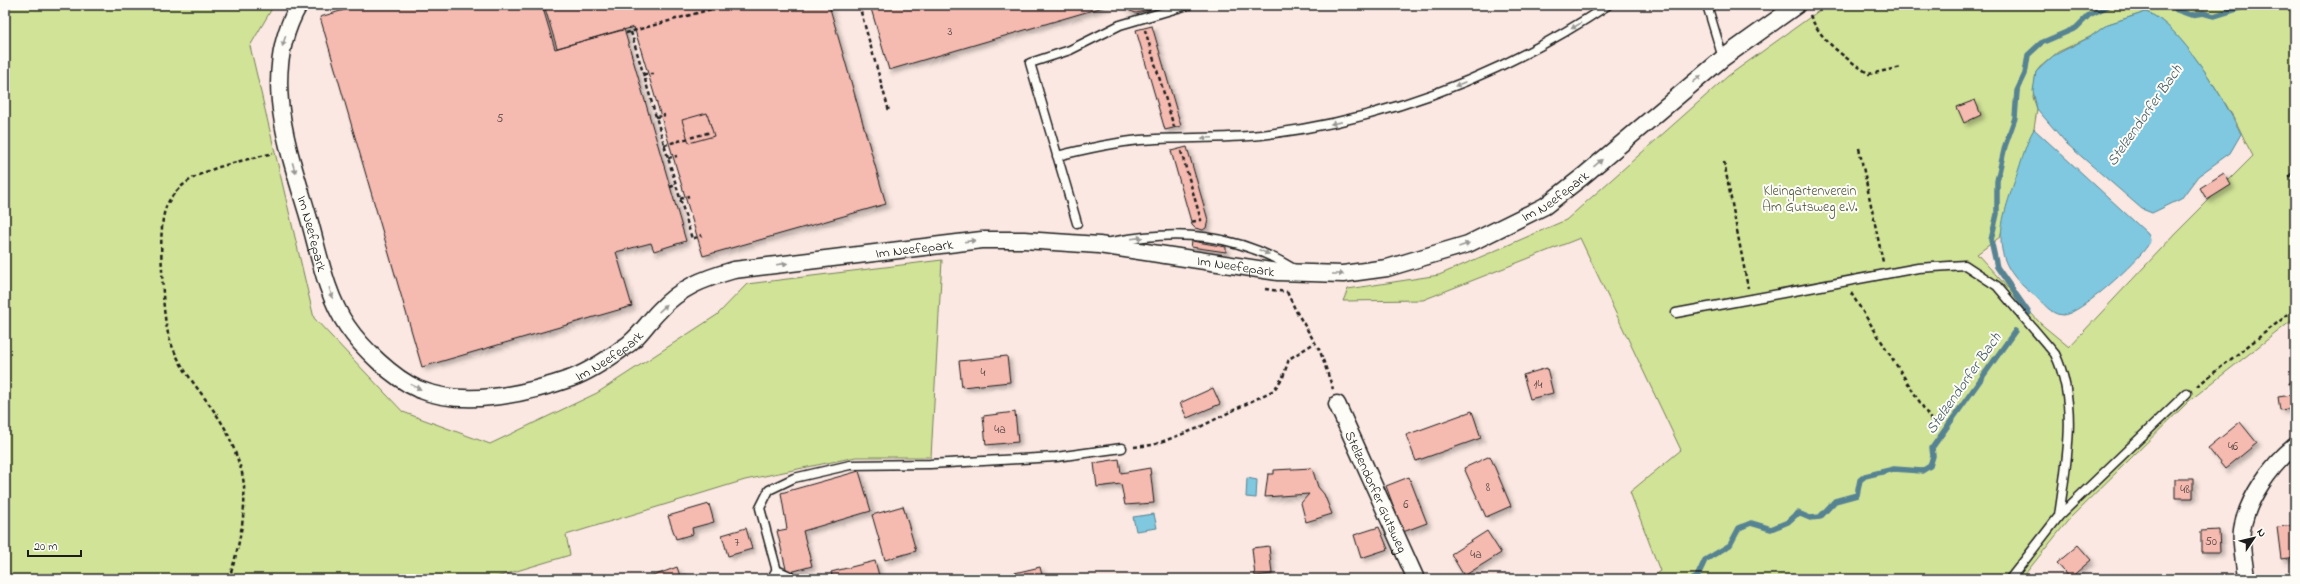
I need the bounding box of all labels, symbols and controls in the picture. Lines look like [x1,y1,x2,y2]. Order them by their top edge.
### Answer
house number: 3 [948,23,953,41]
one-way arrow [1570,23,1582,30]
one-way arrow [281,35,287,47]
water label: Stelzendorfer Bach [2102,60,2189,171]
one-way arrow [1693,75,1702,84]
one-way arrow [1453,82,1465,88]
house number: 5 [497,110,504,128]
one-way arrow [1330,120,1342,126]
one-way arrow [1201,134,1213,141]
one-way arrow [1593,159,1604,168]
one-way arrow [291,163,297,175]
street label: Im Neefepark [1518,166,1595,228]
park label: Kleingartenverein Am Gutsweg e.V. [1762,181,1858,219]
street label: Im Neefepark [291,193,332,275]
street label: Im Neefepark [874,234,955,265]
one-way arrow [1131,234,1143,241]
one-way arrow [964,238,976,244]
one-way arrow [1459,241,1471,247]
one-way arrow [1258,249,1269,255]
street label: Im Neefepark [1195,251,1277,283]
one-way arrow [776,261,788,267]
one-way arrow [1332,271,1345,277]
one-way arrow [328,287,334,299]
one-way arrow [658,303,668,312]
street label: Im Neefepark [572,326,650,387]
water label: Stelzendorfer Bach [1921,328,2008,439]
house number: 4 [981,364,986,382]
house number: 14 [1534,376,1542,394]
one-way arrow [410,384,422,390]
house number: 4a [994,421,1006,439]
street label: Stelzendorfer Gutsweg [1338,428,1412,557]
house number: 46 [2228,438,2239,456]
house number: 8 [1486,479,1491,497]
house number: 48 [2180,481,2190,499]
house number: 6 [1403,496,1409,514]
north arrow [2234,518,2274,558]
text: N [2253,525,2270,540]
scale bar [28,532,81,558]
house number: 50 [2205,533,2217,551]
house number: 7 [735,534,740,552]
text: 20 m [34,538,57,556]
house number: 4a [1470,546,1482,564]

